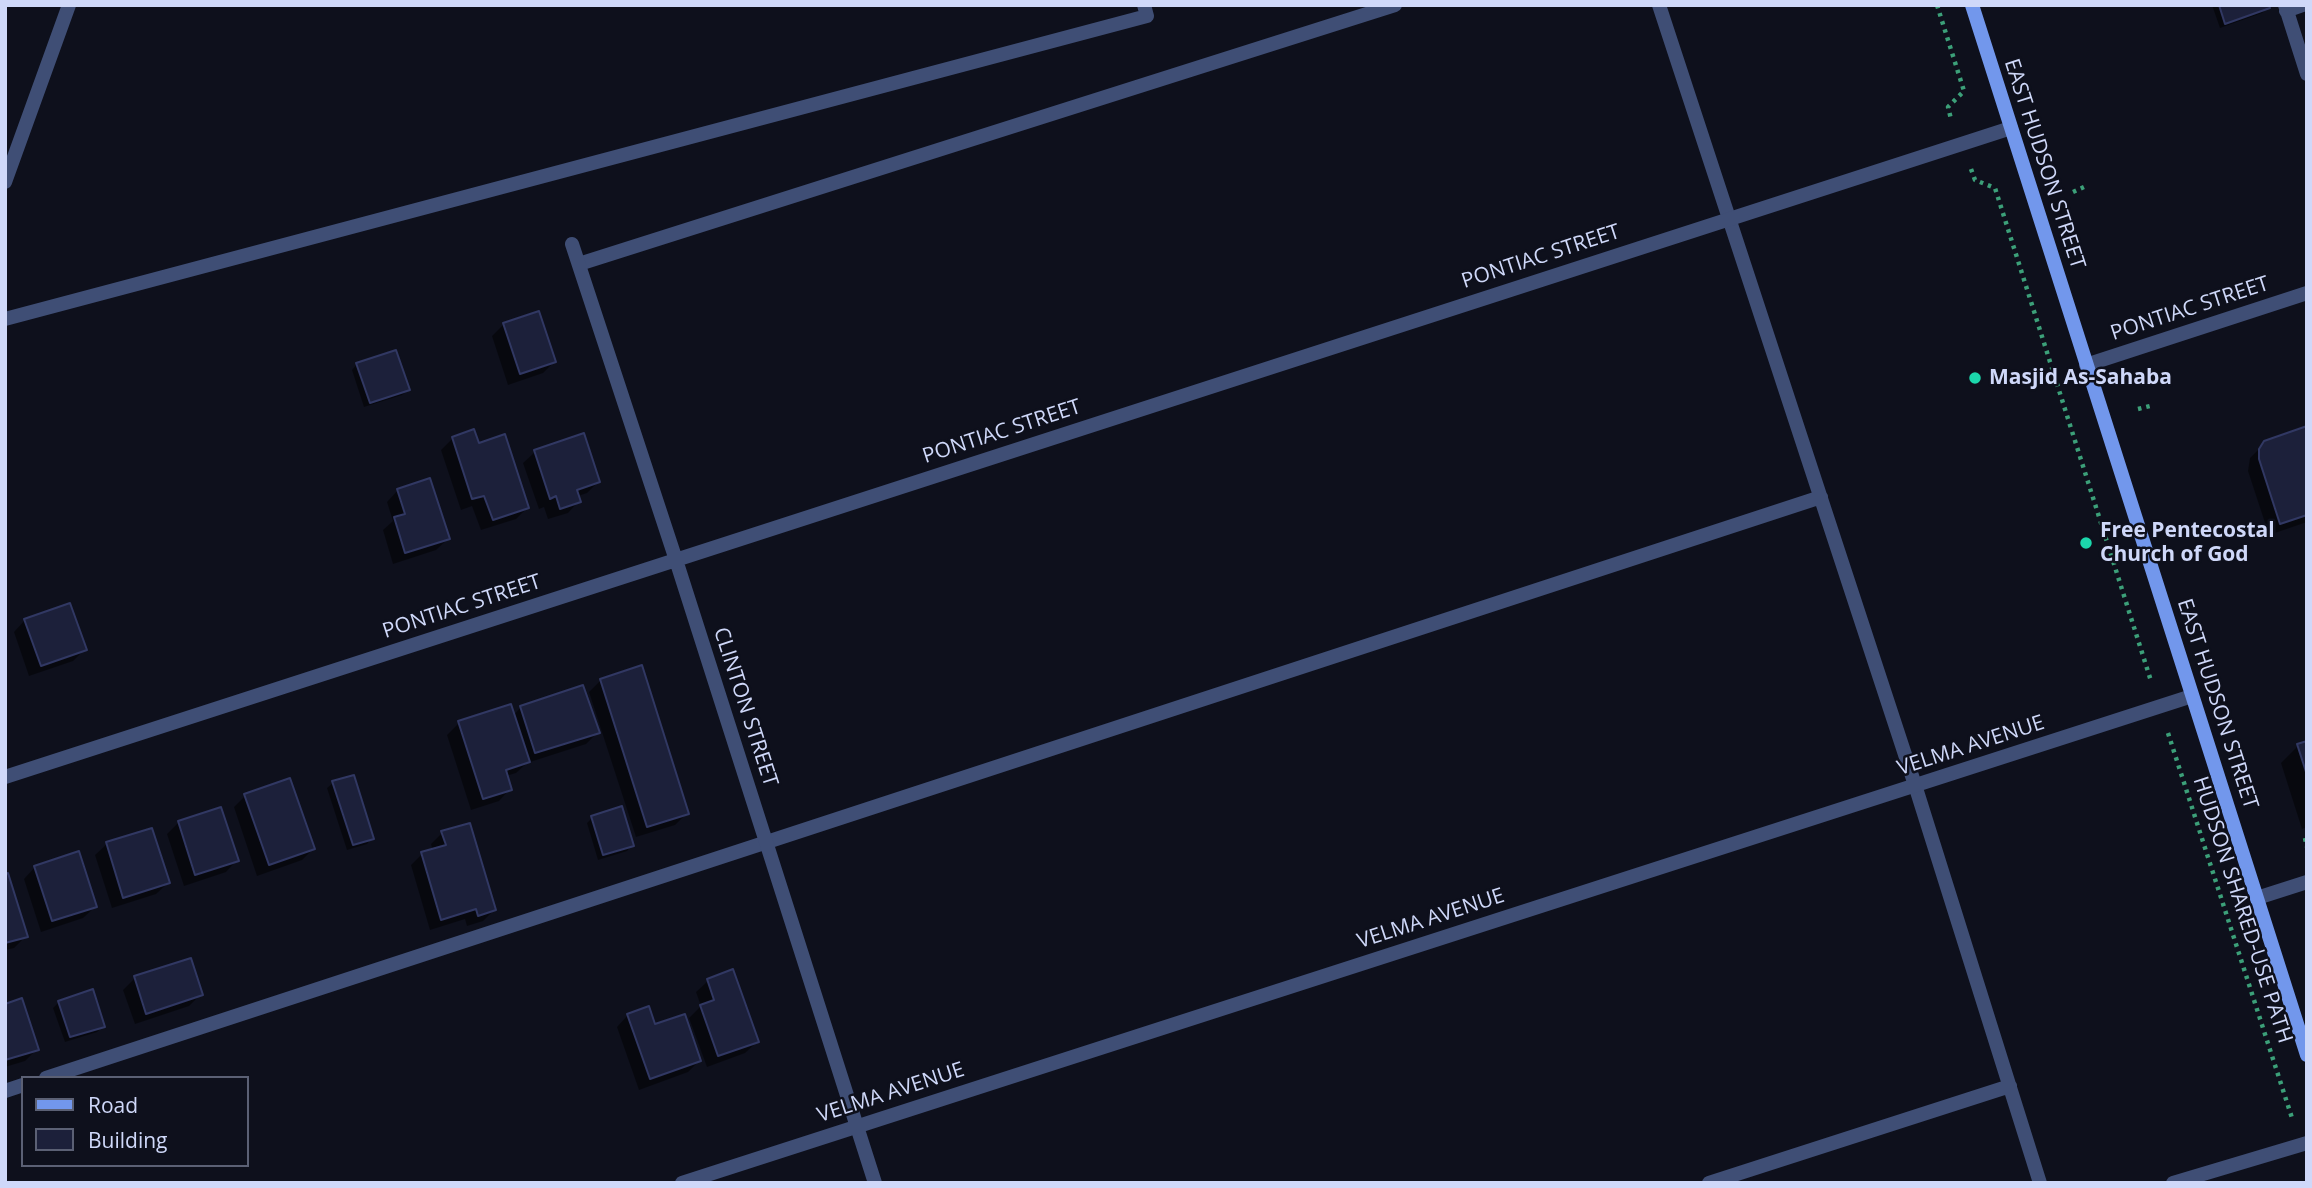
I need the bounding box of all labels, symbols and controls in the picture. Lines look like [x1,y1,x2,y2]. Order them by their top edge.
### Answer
street label: EAST HUDSON STREET [1998,56,2090,272]
street label: PONTIAC STREET [1459,220,1623,294]
street label: PONTIAC STREET [2108,272,2272,346]
place label: Masjid As-Sahaba [1989,365,2172,391]
marker: Masjid As-Sahaba [1967,370,1983,386]
street label: PONTIAC STREET [920,395,1084,469]
place label: Free Pentecostal Church of God [2100,518,2275,568]
marker: Free Pentecostal Church of God [2078,535,2094,551]
street label: PONTIAC STREET [380,570,544,644]
street label: EAST HUDSON STREET [2171,596,2263,812]
street label: CLINTON STREET [707,624,783,790]
street label: VELMA AVENUE [1894,710,2048,782]
street label: HUDSON SHARED-USE PATH [2187,773,2297,1047]
street label: VELMA AVENUE [1354,883,1508,955]
street label: VELMA AVENUE [814,1057,968,1129]
legend [21,1076,248,1167]
text: Road [88,1091,138,1119]
text: Building [88,1126,167,1154]

